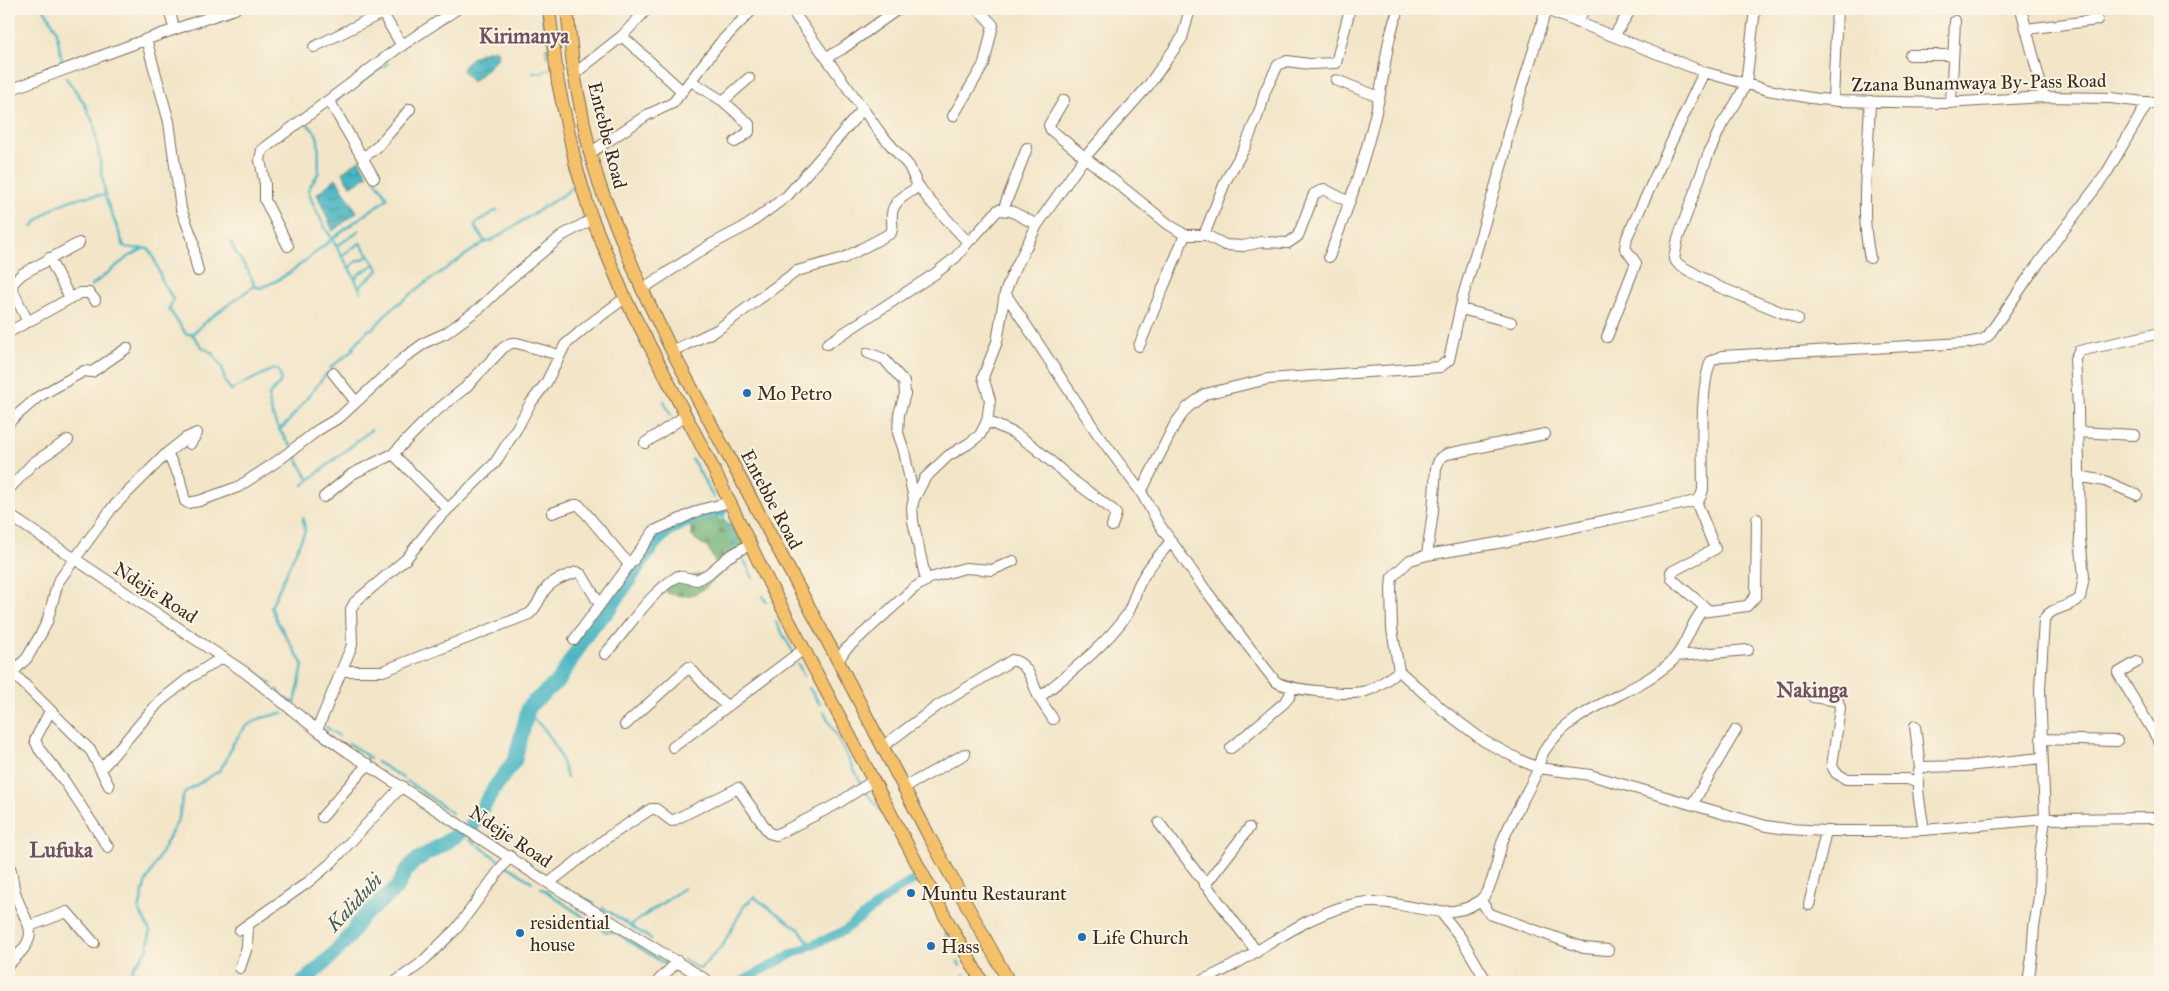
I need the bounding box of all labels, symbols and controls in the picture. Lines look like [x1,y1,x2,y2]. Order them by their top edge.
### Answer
district label: Kirimanya [479,23,570,49]
street label: Zzana Bunamwaya By-Pass Road [1851,69,2107,96]
street label: Entebbe Road [583,79,632,191]
place label: Mo Petro [757,382,832,405]
marker: Mo Petro [741,387,753,399]
street label: Entebbe Road [736,446,808,553]
street label: Ndejje Road [110,557,202,628]
district label: Nakinga [1776,677,1849,703]
street label: Ndejje Road [465,800,557,873]
district label: Lufuka [29,837,94,863]
water label: Kalidubi [320,868,387,937]
place label: Muntu Restaurant [921,882,1067,905]
marker: Muntu Restaurant [905,887,917,899]
place label: residential house [530,911,611,956]
place label: Life Church [1092,926,1189,949]
marker: residential house [514,927,526,939]
marker: Life Church [1076,931,1088,943]
place label: Hass [941,935,979,958]
marker: Hass [925,940,937,952]

